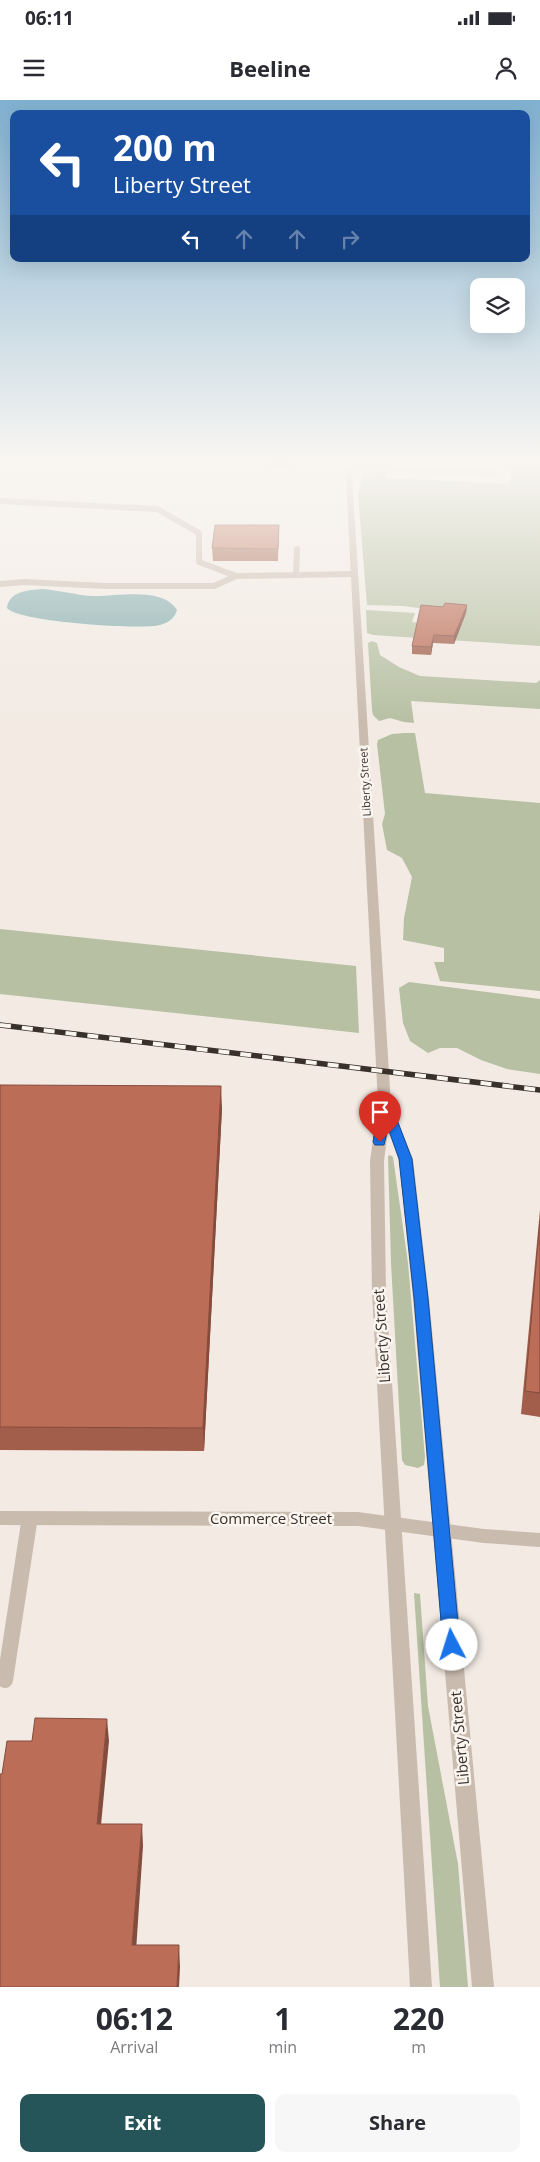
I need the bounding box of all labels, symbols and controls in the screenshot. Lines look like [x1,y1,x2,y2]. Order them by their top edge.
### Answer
text: 06:11 [25,5,74,31]
text: Beeline [229,53,311,83]
icon: menu [20,54,48,82]
icon: person [492,54,520,82]
text: 200 m [113,124,217,171]
icon: left [30,130,95,195]
text: Liberty Street [113,169,251,199]
icon: left [177,225,205,253]
icon: ahead [230,225,258,253]
icon: ahead [283,225,311,253]
icon: right [336,225,364,253]
map controls [470,278,525,333]
button: layers [470,278,525,333]
street label: Liberty Street [355,747,374,817]
pin [359,1091,401,1142]
icon: arrive [366,1098,394,1126]
street label: Liberty Street [368,1288,394,1384]
street label: Commerce Street [210,1508,332,1528]
position arrow [425,1618,477,1670]
street label: Liberty Street [445,1690,473,1786]
text: 06:12 [96,1998,173,2039]
text: 1 [274,1998,291,2039]
text: 220 [393,1998,444,2039]
text: Arrival [110,2036,158,2058]
text: min [269,2036,297,2058]
text: m [411,2036,426,2058]
button: Exit [20,2094,265,2152]
button: Share [275,2094,520,2152]

